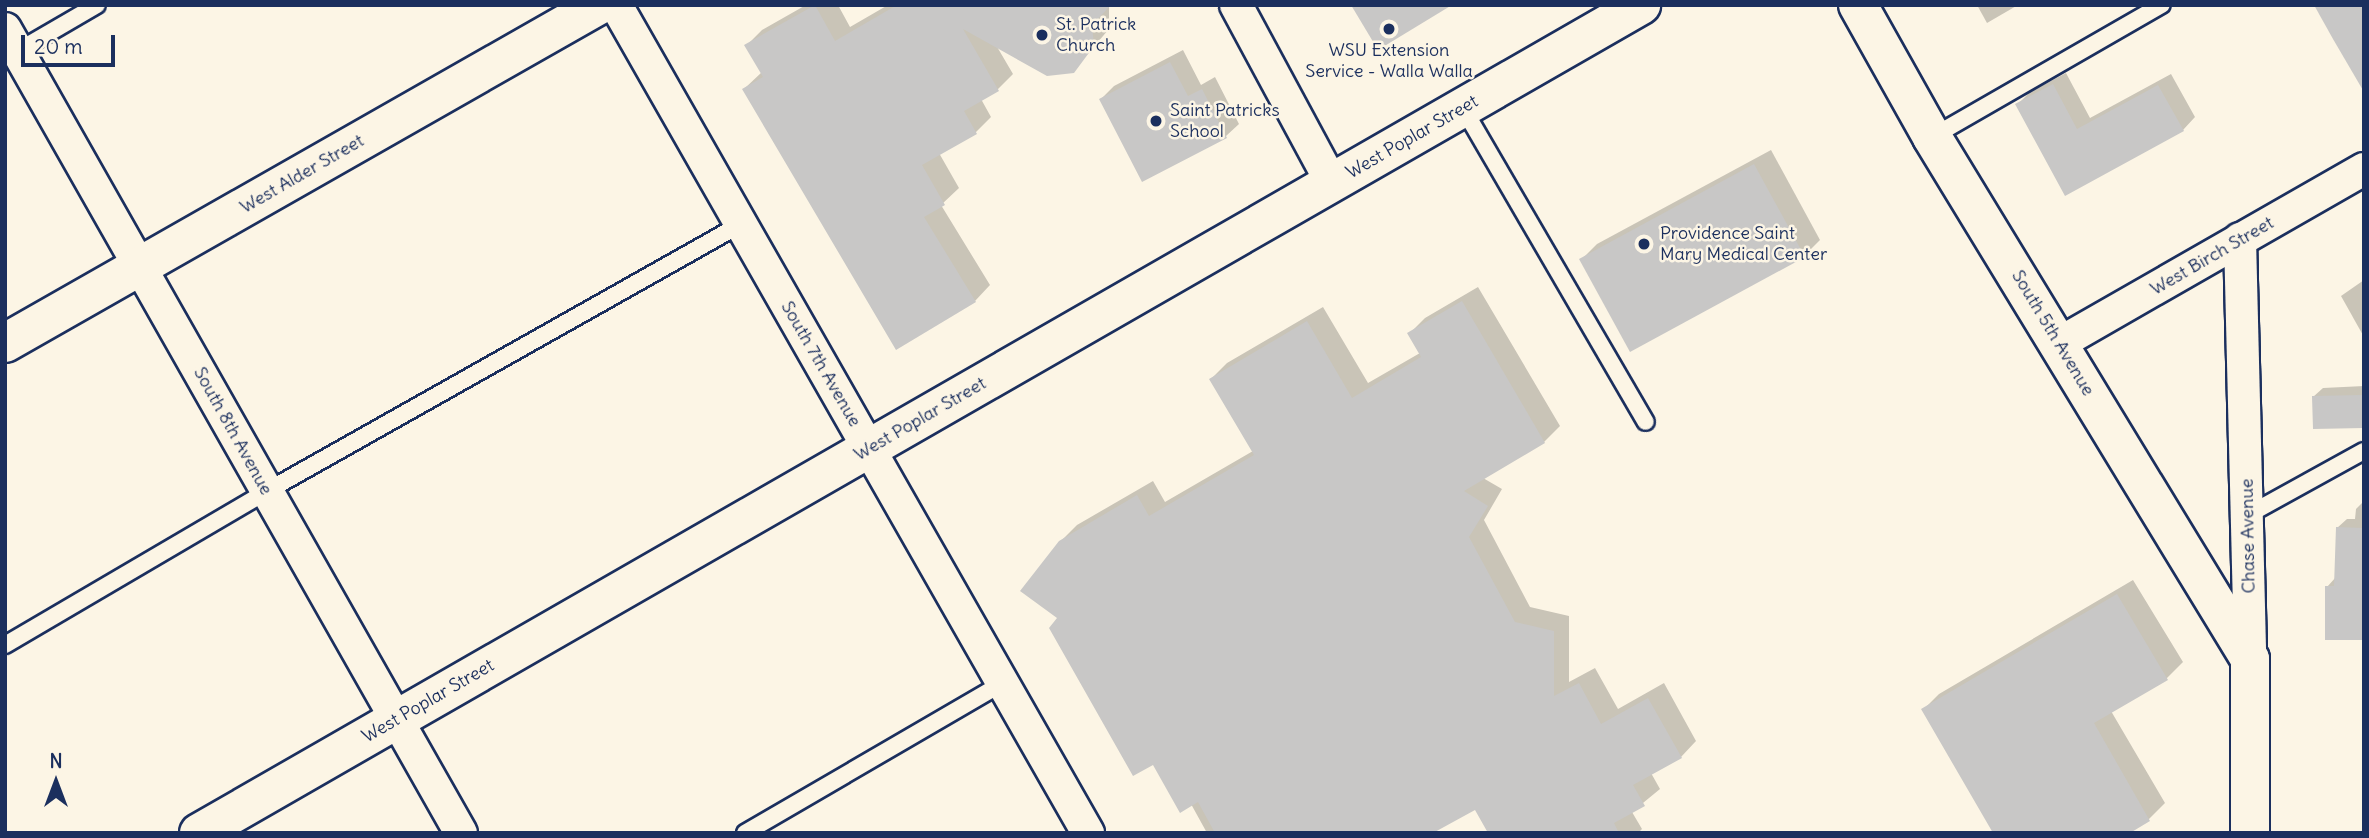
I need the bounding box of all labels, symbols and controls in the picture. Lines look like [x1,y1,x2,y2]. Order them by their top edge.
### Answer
place label: St. Patrick Church [1056,14,1136,56]
scale bar [24,21,119,65]
marker: WSU Extension Service - Walla Walla [1381,21,1397,37]
marker: St. Patrick Church [1034,27,1050,43]
text: 20 m [34,33,83,60]
place label: WSU Extension Service - Walla Walla [1305,40,1473,82]
street label: West Poplar Street [1342,90,1482,184]
place label: Saint Patricks School [1170,100,1280,142]
marker: Saint Patricks School [1148,113,1164,129]
street label: West Alder Street [236,130,368,218]
street label: West Birch Street [2146,212,2278,300]
place label: Providence Saint Mary Medical Center [1660,223,1827,266]
marker: Providence Saint Mary Medical Center [1634,234,1654,254]
street label: South 5th Avenue [2007,266,2099,400]
street label: South 7th Avenue [776,297,866,431]
street label: South 8th Avenue [189,363,277,499]
street label: West Poplar Street [850,372,990,466]
street label: Chase Avenue [2236,478,2260,594]
street label: West Poplar Street [358,654,498,748]
north arrow [21,747,91,817]
text: N [49,749,63,773]

